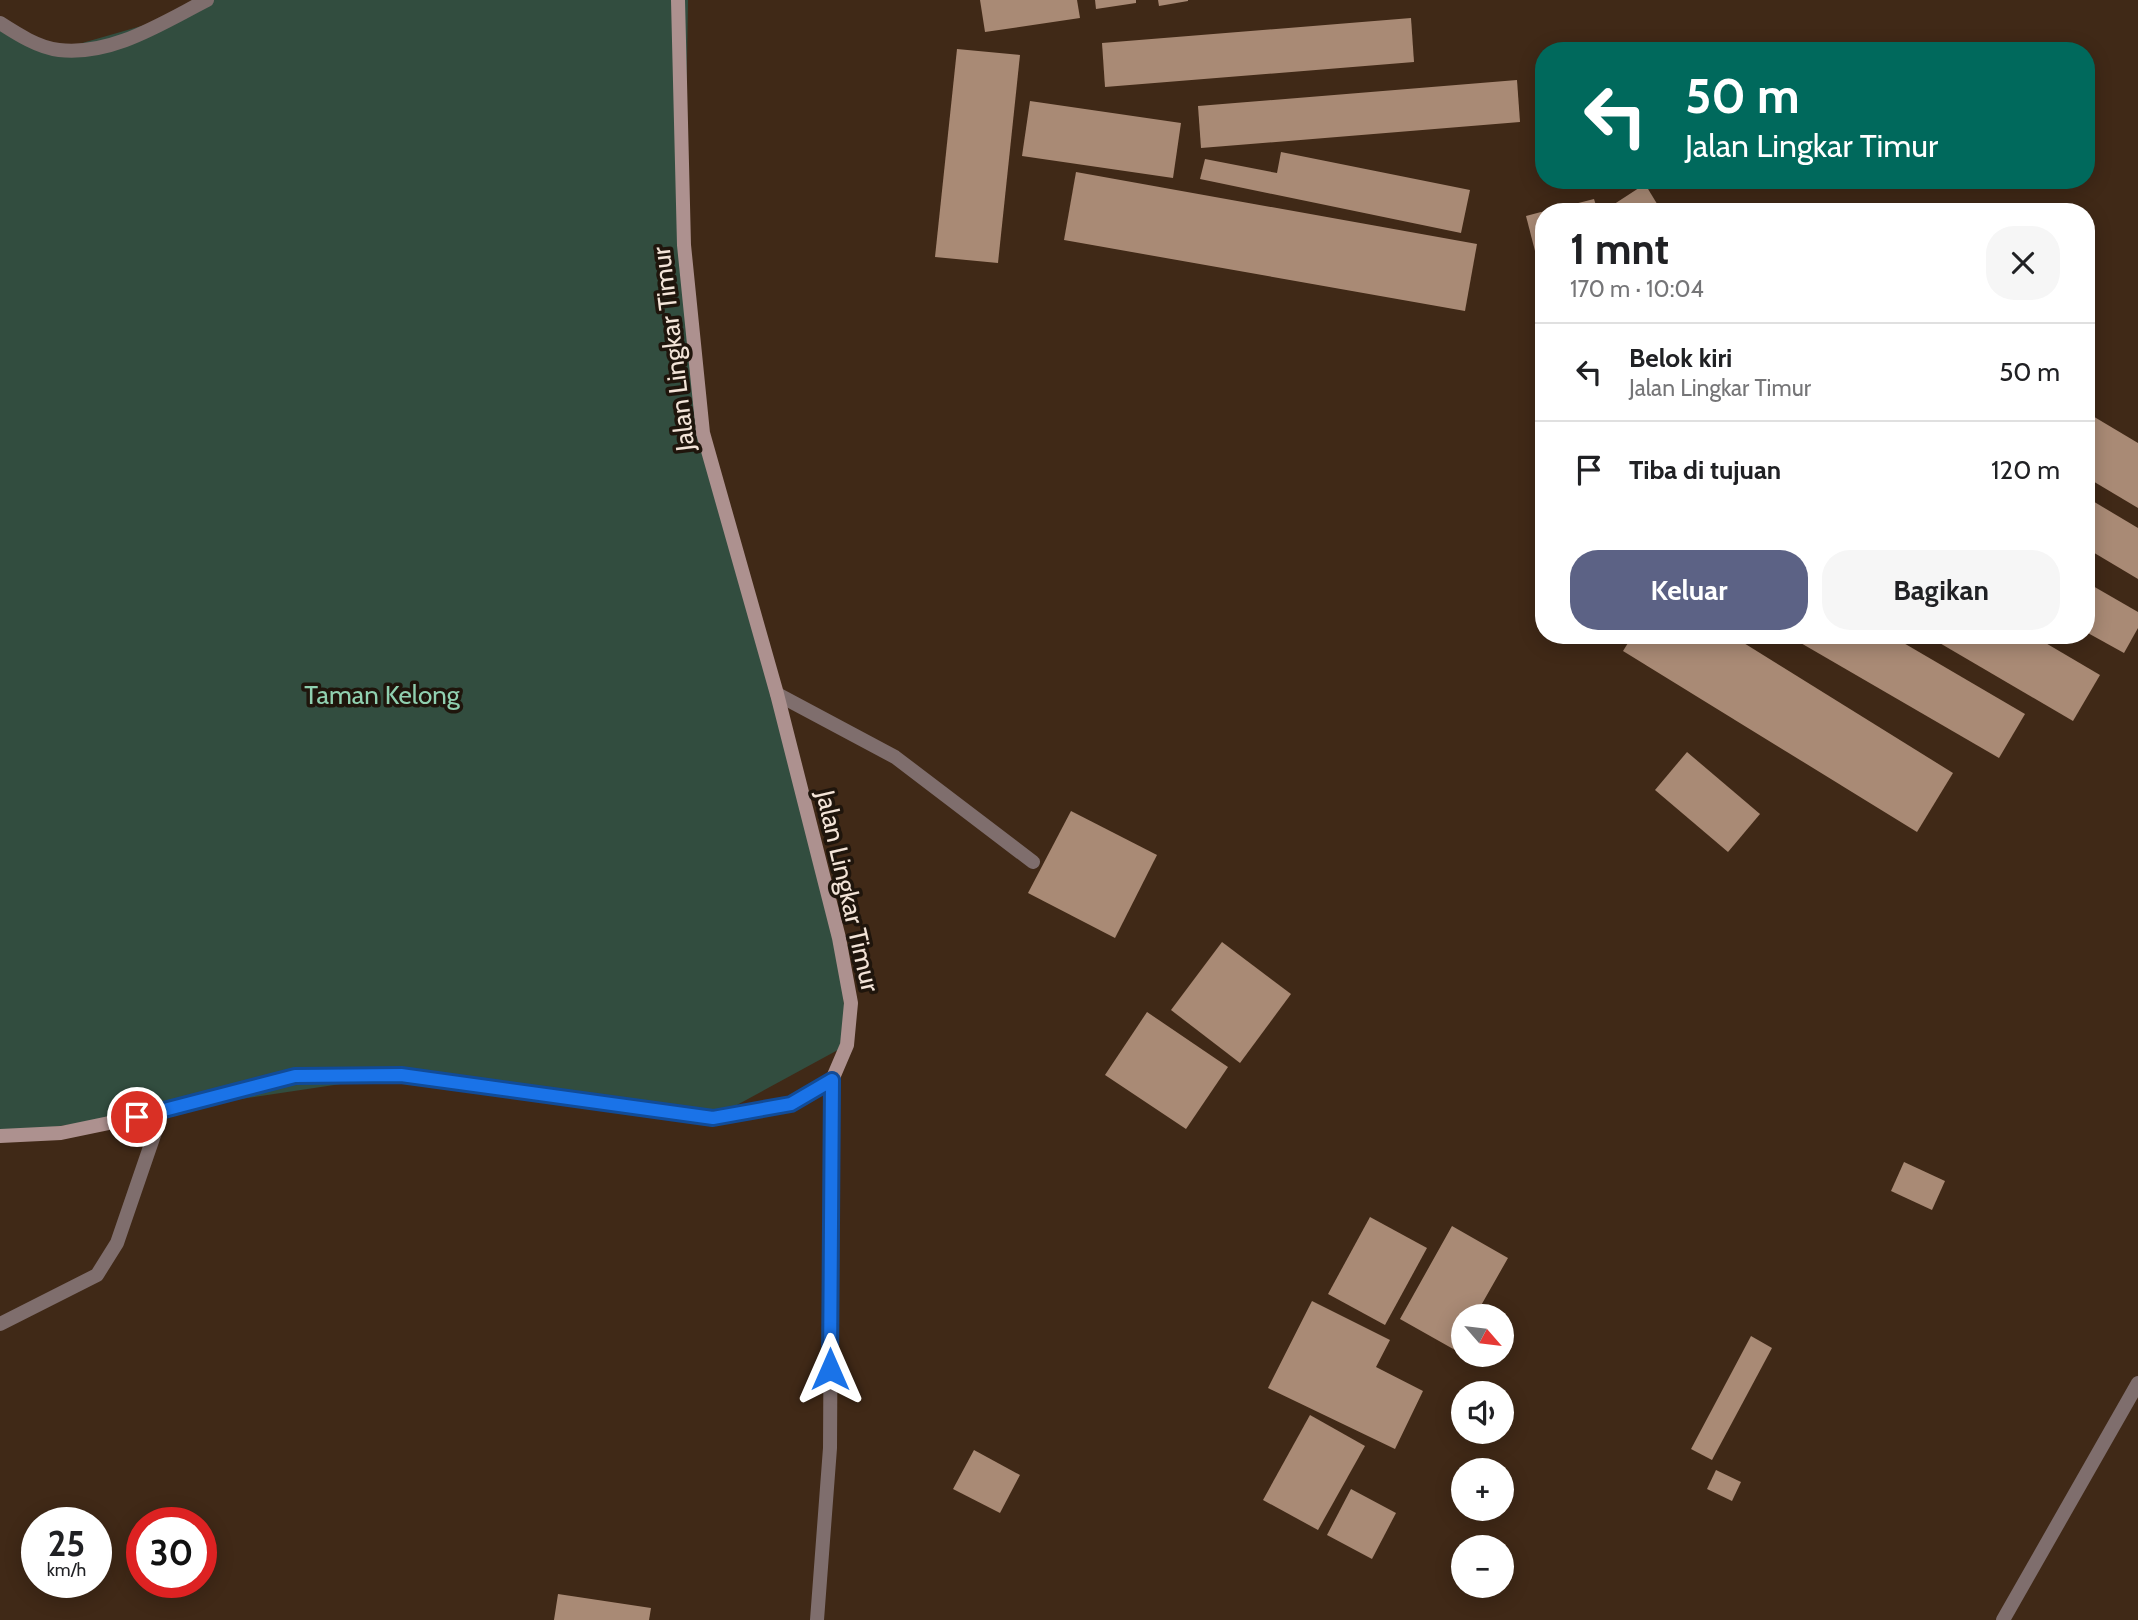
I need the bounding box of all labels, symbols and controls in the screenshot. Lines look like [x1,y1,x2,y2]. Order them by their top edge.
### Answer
text: 50 m [1685,66,1800,125]
icon: left [1570,70,1661,161]
text: Jalan Lingkar Timur [1685,126,1938,165]
text: 1 mnt [1570,223,1669,275]
button: close [1986,226,2060,300]
street label: Jalan Lingkar Timur [644,244,702,454]
text: 170 m · 10:04 [1570,275,1704,303]
text: Belok kiri [1629,342,1732,374]
icon: left [1570,353,1608,391]
text: 50 m [1999,356,2060,388]
text: Jalan Lingkar Timur [1629,374,1811,402]
icon: arrive [1570,451,1608,489]
text: Tiba di tujuan [1629,454,1781,486]
text: 120 m [1991,454,2060,486]
button: Keluar [1570,550,1808,630]
button: Bagikan [1822,550,2060,630]
park label: Taman Kelong [304,679,461,711]
street label: Jalan Lingkar Timur [809,786,887,996]
pin [107,1087,167,1147]
icon: arrive [118,1098,156,1136]
north arrow [1451,1304,1514,1367]
map controls [1451,1304,1514,1598]
position arrow [793,1332,867,1406]
button: sound [1451,1381,1514,1444]
button: + [1451,1458,1514,1521]
speed limit sign: 30 [126,1507,217,1598]
text: 25 [48,1522,85,1565]
button: − [1451,1535,1514,1598]
text: km/h [47,1559,86,1581]

